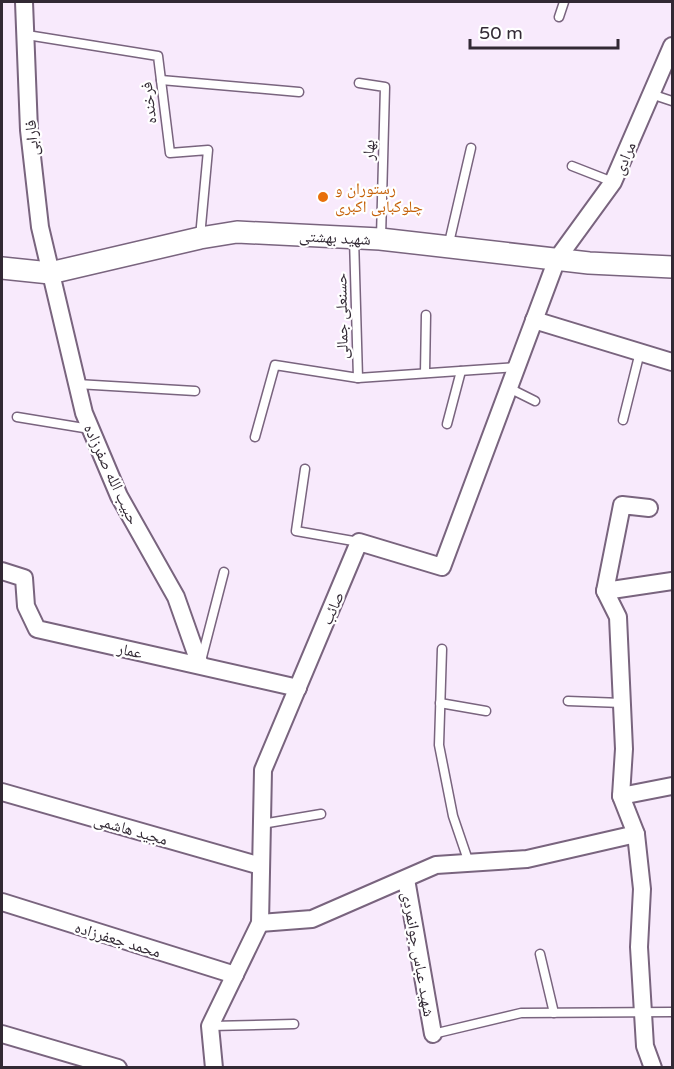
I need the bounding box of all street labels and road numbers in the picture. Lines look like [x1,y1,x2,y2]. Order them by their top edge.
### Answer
street label: فرخنده [136,81,161,125]
street label: فارابی [20,119,44,157]
street label: بهار [359,139,379,162]
street label: مرادی [609,139,641,178]
street label: شهید بهشتی [298,226,371,250]
street label: حسنعلی جمالی [331,273,353,359]
street label: حبیب الله صفرزاده [79,421,143,528]
street label: صائب [317,589,349,628]
street label: عمار [114,638,144,664]
street label: مجید هاشمی [92,810,170,850]
street label: شهید عباس جوانمردی [397,890,439,1018]
street label: محمد جعفرزاده [72,917,163,963]

